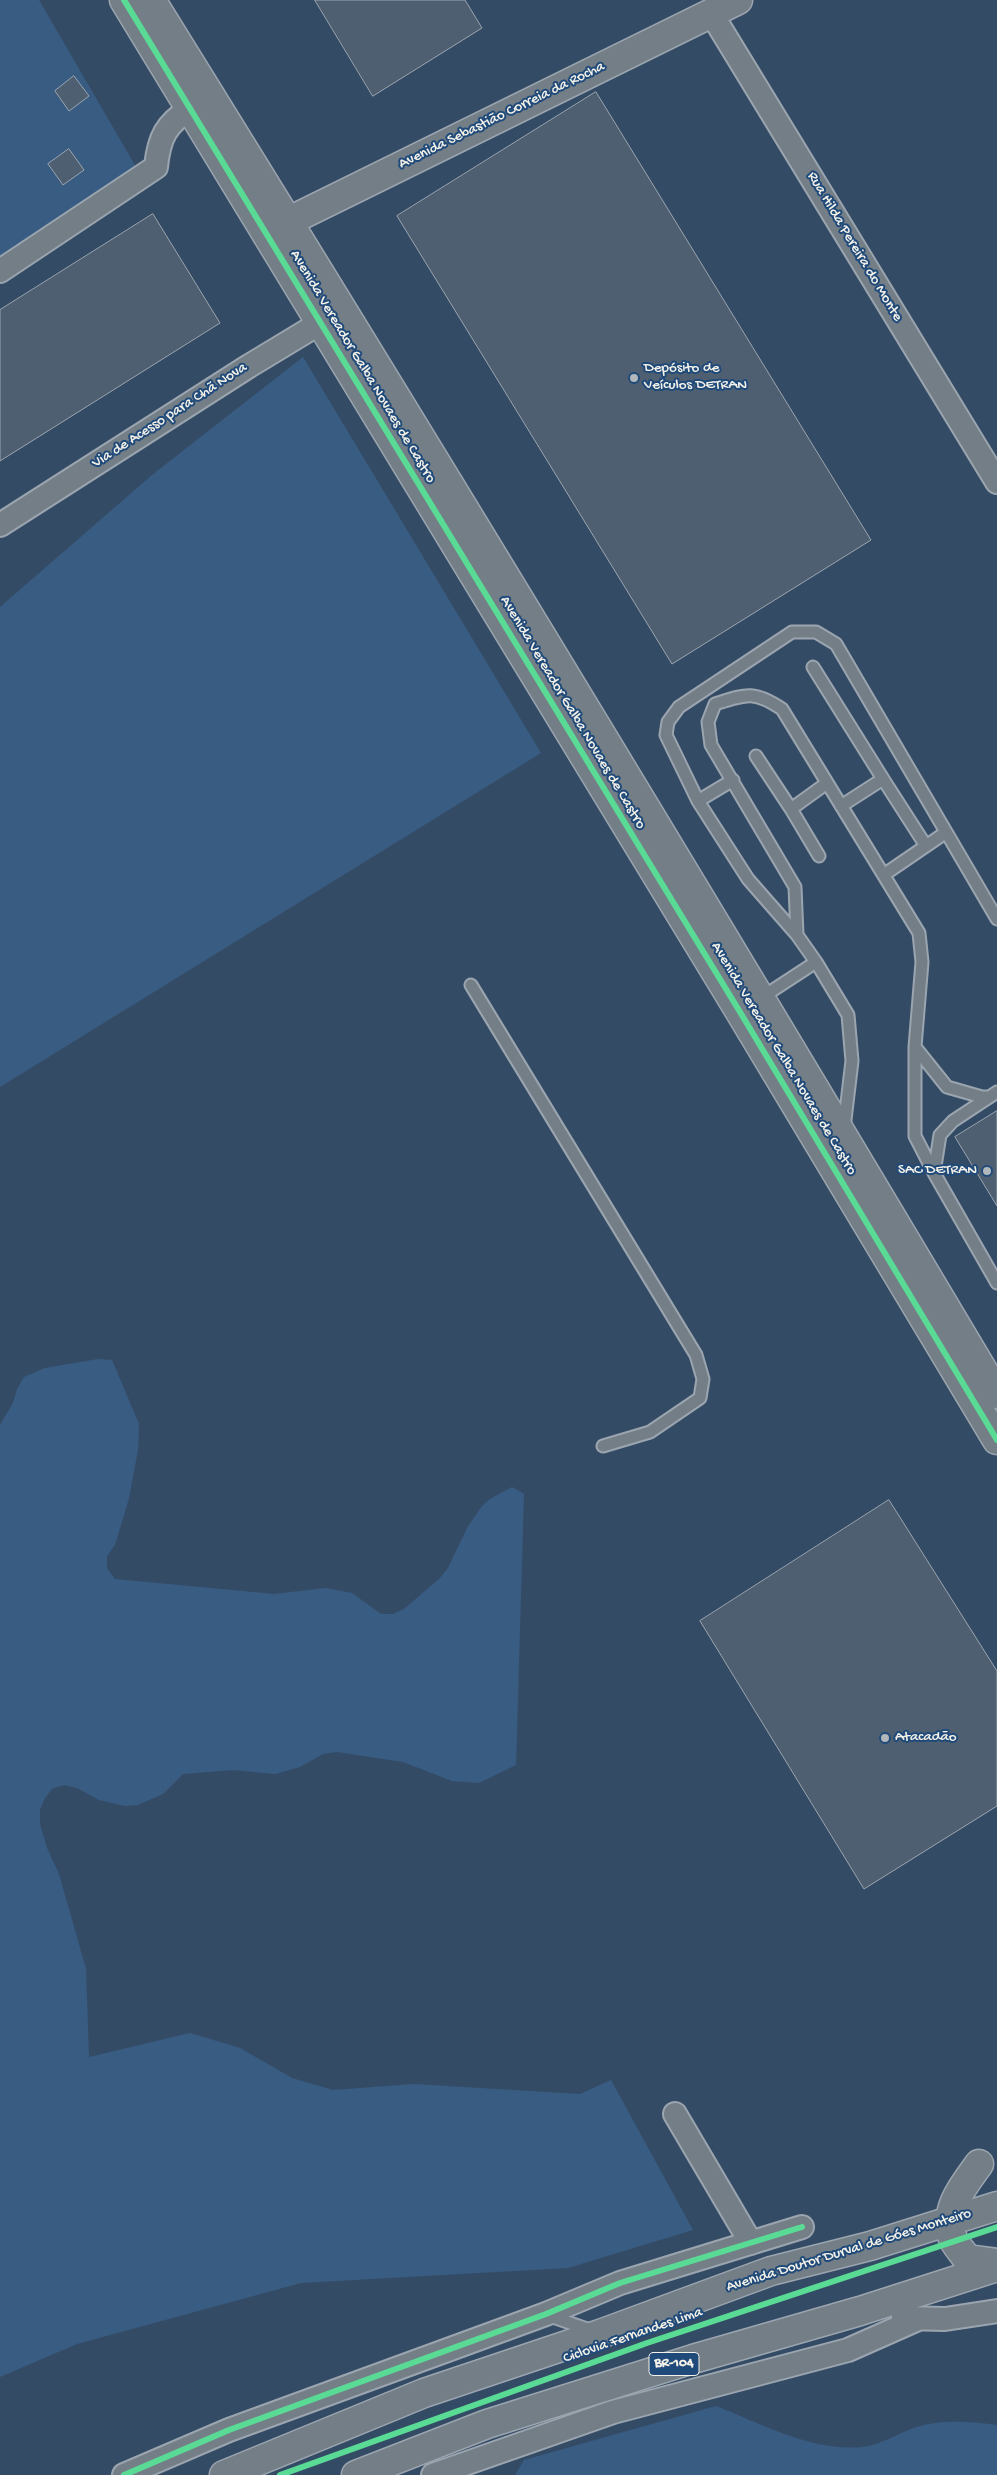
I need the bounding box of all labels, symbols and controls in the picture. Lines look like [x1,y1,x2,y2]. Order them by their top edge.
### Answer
street label: Avenida Sebastião Correia da Rocha [396,58,608,174]
street label: Rua Hilda Pereira do Monte [802,169,906,325]
street label: Avenida Vereador Galba Novaes de Castro [285,247,439,487]
street label: Via de Acesso para Chã Nova [89,359,251,473]
place label: Depósito de Veículos DETRAN [644,360,747,395]
marker: Depósito de Veículos DETRAN [628,372,640,384]
street label: Avenida Vereador Galba Novaes de Castro [495,593,649,833]
street label: Avenida Vereador Galba Novaes de Castro [706,939,860,1179]
place label: SAC DETRAN [898,1162,977,1180]
marker: SAC DETRAN [981,1165,993,1177]
place label: Atacadão [895,1729,957,1747]
marker: Atacadão [879,1732,891,1744]
street label: Avenida Doutor Durval de Góes Monteiro [724,2205,974,2297]
street label: Ciclovia Fernandes Lima [561,2304,705,2368]
road number: BR-104 [649,2352,699,2376]

